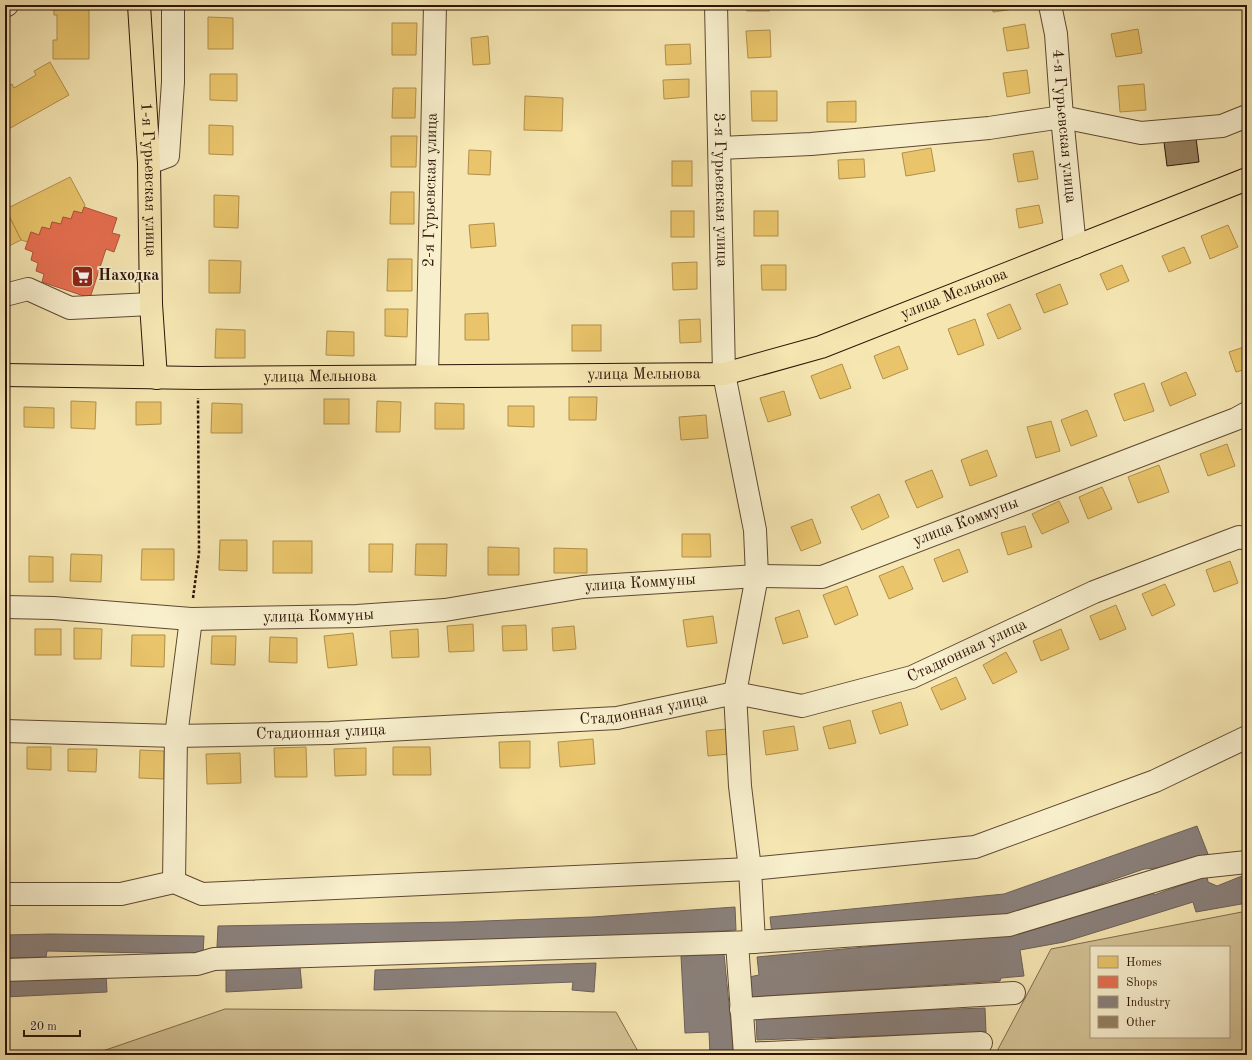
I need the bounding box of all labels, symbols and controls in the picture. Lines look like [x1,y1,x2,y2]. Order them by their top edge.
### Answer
street label: 4-я Гурьевская улица [1049,49,1079,204]
street label: 1-я Гурьевская улица [137,102,158,257]
street label: 2-я Гурьевская улица [421,113,441,267]
street label: 3-я Гурьевская улица [710,113,730,267]
supermarket icon: Находка [69,263,95,289]
street label: улица Мельнова [899,266,1010,323]
place label: Находка [98,268,159,284]
street label: улица Мельнова [587,366,701,383]
street label: улица Мельнова [263,369,377,386]
street label: улица Коммуны [911,495,1021,549]
street label: улица Коммуны [584,572,696,595]
street label: улица Коммуны [263,607,375,626]
street label: Стадионная улица [905,616,1029,686]
street label: Стадионная улица [579,691,709,728]
street label: Стадионная улица [256,722,386,742]
legend [1090,946,1230,1038]
text: Homes [1126,957,1162,969]
text: Shops [1126,977,1157,989]
text: Industry [1126,997,1171,1009]
scale bar [24,1012,80,1038]
text: Other [1126,1017,1156,1029]
text: 20 m [30,1021,57,1033]

